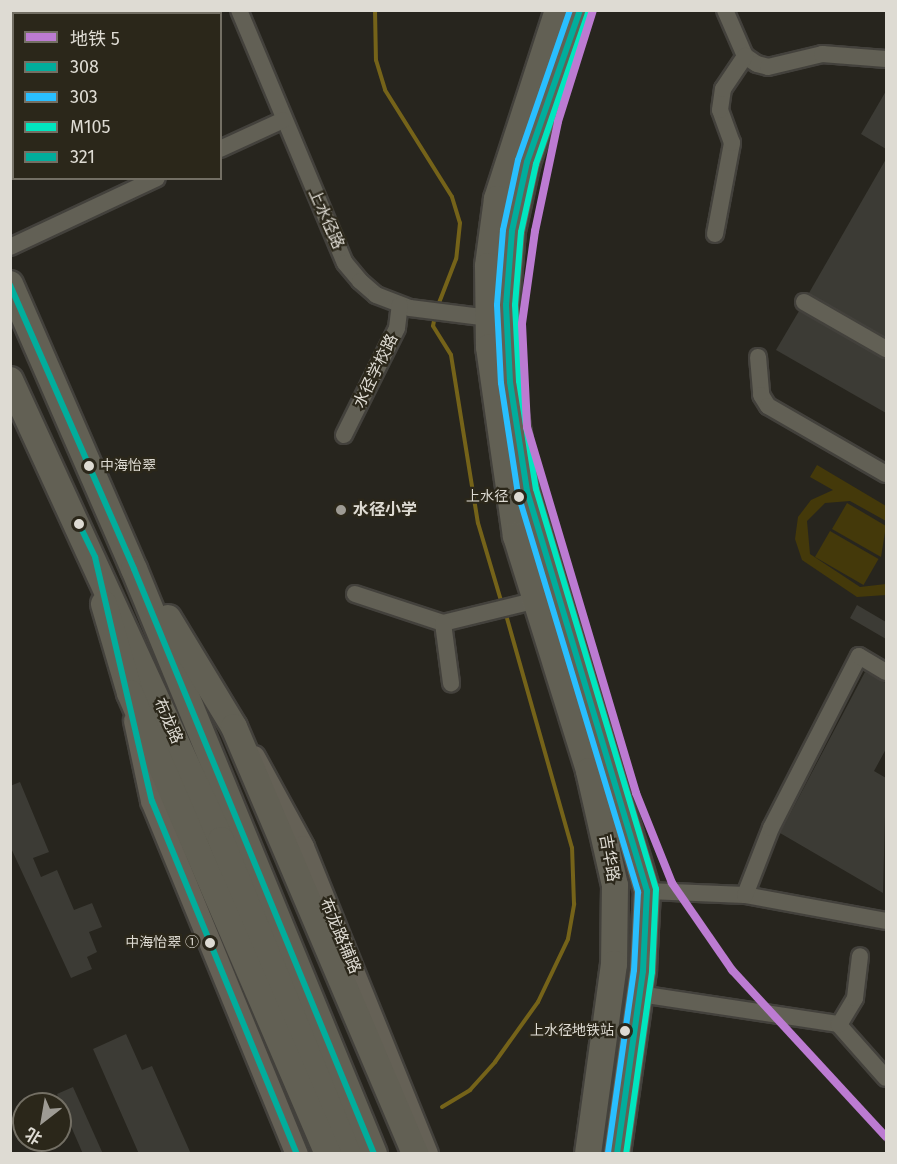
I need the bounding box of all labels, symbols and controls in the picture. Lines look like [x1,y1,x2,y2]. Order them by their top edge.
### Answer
legend [12,12,222,180]
text: 地铁 5 [70,28,120,50]
text: 308 [70,56,99,78]
text: 303 [70,86,98,108]
text: M105 [70,116,111,138]
text: 321 [70,146,95,168]
street label: 上水径路 [304,186,348,252]
street label: 水径学校路 [350,331,402,411]
place label: 中海怡翠 [100,458,156,474]
marker: 中海怡翠 [83,460,95,472]
place label: 上水径 [466,489,508,505]
marker: 上水径 [513,491,525,503]
place label: 水径小学 [353,500,417,520]
marker: 水径小学 [334,503,348,517]
unlabelled marker [73,518,85,530]
street label: 布龙路 [149,695,187,747]
street label: 吉华路 [595,833,623,883]
street label: 布龙路辅路 [316,895,364,977]
place label: 中海怡翠 ① [125,935,199,951]
marker: 中海怡翠 ① [204,937,216,949]
place label: 上水径地铁站 [530,1023,614,1039]
marker: 上水径地铁站 [619,1025,631,1037]
north arrow [12,1092,72,1152]
text: 北 [22,1124,45,1148]

